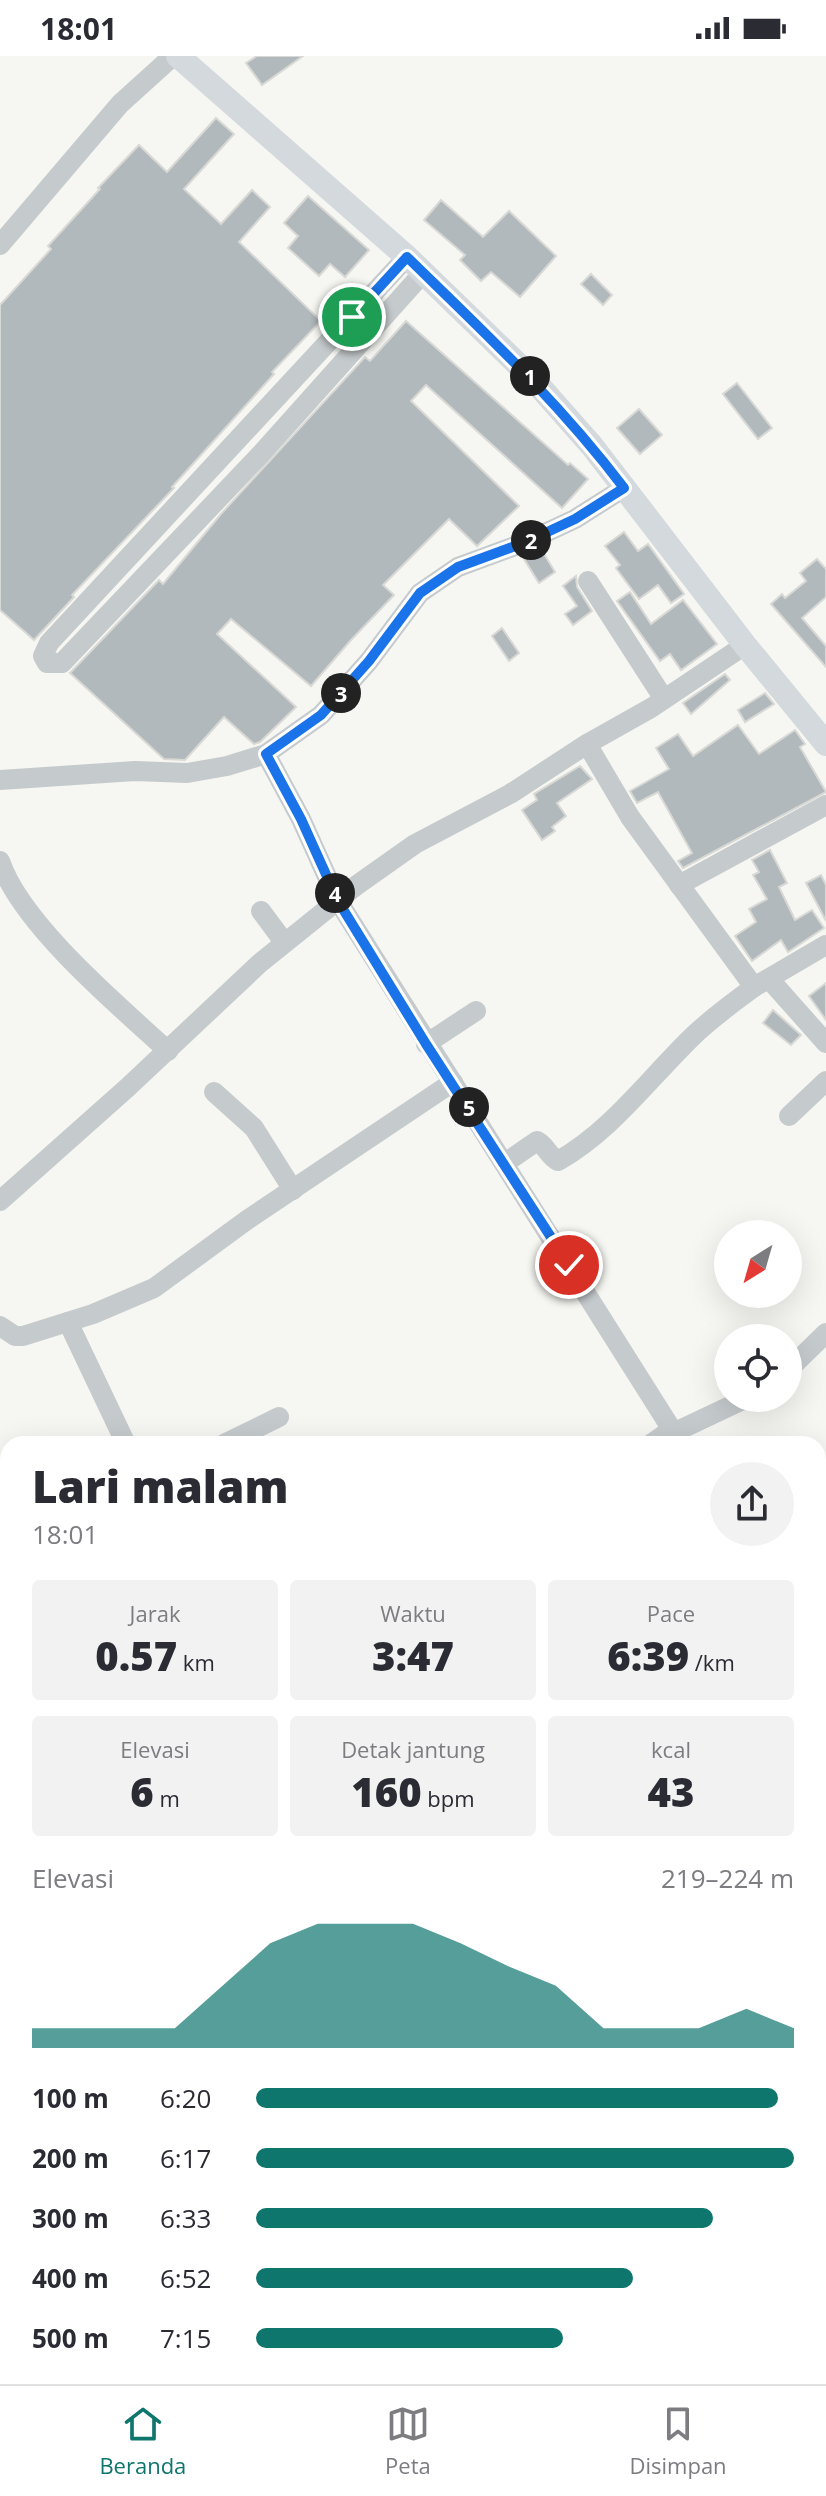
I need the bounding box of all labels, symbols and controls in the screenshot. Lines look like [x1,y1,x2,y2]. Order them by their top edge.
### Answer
text: 18:01 [40,8,117,49]
pin [318,283,386,351]
icon: arrive [330,295,374,339]
pin: 1 [510,356,550,396]
text: 1 [524,361,536,391]
pin: 2 [511,520,551,560]
text: 2 [525,525,537,555]
pin: 3 [321,673,361,713]
text: 3 [335,678,347,708]
pin: 4 [315,873,355,913]
text: 4 [329,878,341,908]
pin: 5 [449,1087,489,1127]
text: 5 [463,1092,475,1122]
north arrow [714,1220,802,1308]
map controls [714,1220,802,1412]
pin [535,1231,603,1299]
icon: check [547,1243,591,1287]
button: locate [714,1324,802,1412]
text: Lari malam [32,1456,288,1516]
button: share [710,1462,794,1546]
text: 18:01 [32,1516,98,1552]
text: Jarak [130,1598,180,1628]
text: Waktu [380,1598,446,1628]
text: Pace [647,1598,695,1628]
text: 0.57 [95,1628,177,1683]
text: 3:47 [372,1628,454,1683]
text: 6:39 [607,1628,689,1683]
text: km [177,1647,215,1677]
text: /km [689,1647,735,1677]
text: Elevasi [120,1734,190,1764]
text: Detak jantung [341,1734,485,1764]
text: kcal [651,1734,691,1764]
text: 6 [130,1764,154,1819]
text: 160 [351,1764,422,1819]
text: 43 [648,1764,694,1819]
text: m [154,1783,180,1813]
text: bpm [422,1783,475,1813]
text: Elevasi [32,1860,114,1896]
text: 219–224 m [661,1860,794,1896]
text: 100 m [32,2080,109,2116]
text: 6:20 [160,2080,211,2116]
text: 200 m [32,2140,109,2176]
text: 6:17 [160,2140,211,2176]
text: 300 m [32,2200,109,2236]
text: 6:33 [160,2200,211,2236]
text: 400 m [32,2260,109,2296]
text: 6:52 [160,2260,211,2296]
text: 500 m [32,2320,109,2356]
text: 7:15 [160,2320,211,2356]
tab: Beranda [99,2402,186,2480]
tab: Peta [385,2402,431,2480]
tab: Disimpan [630,2402,727,2480]

